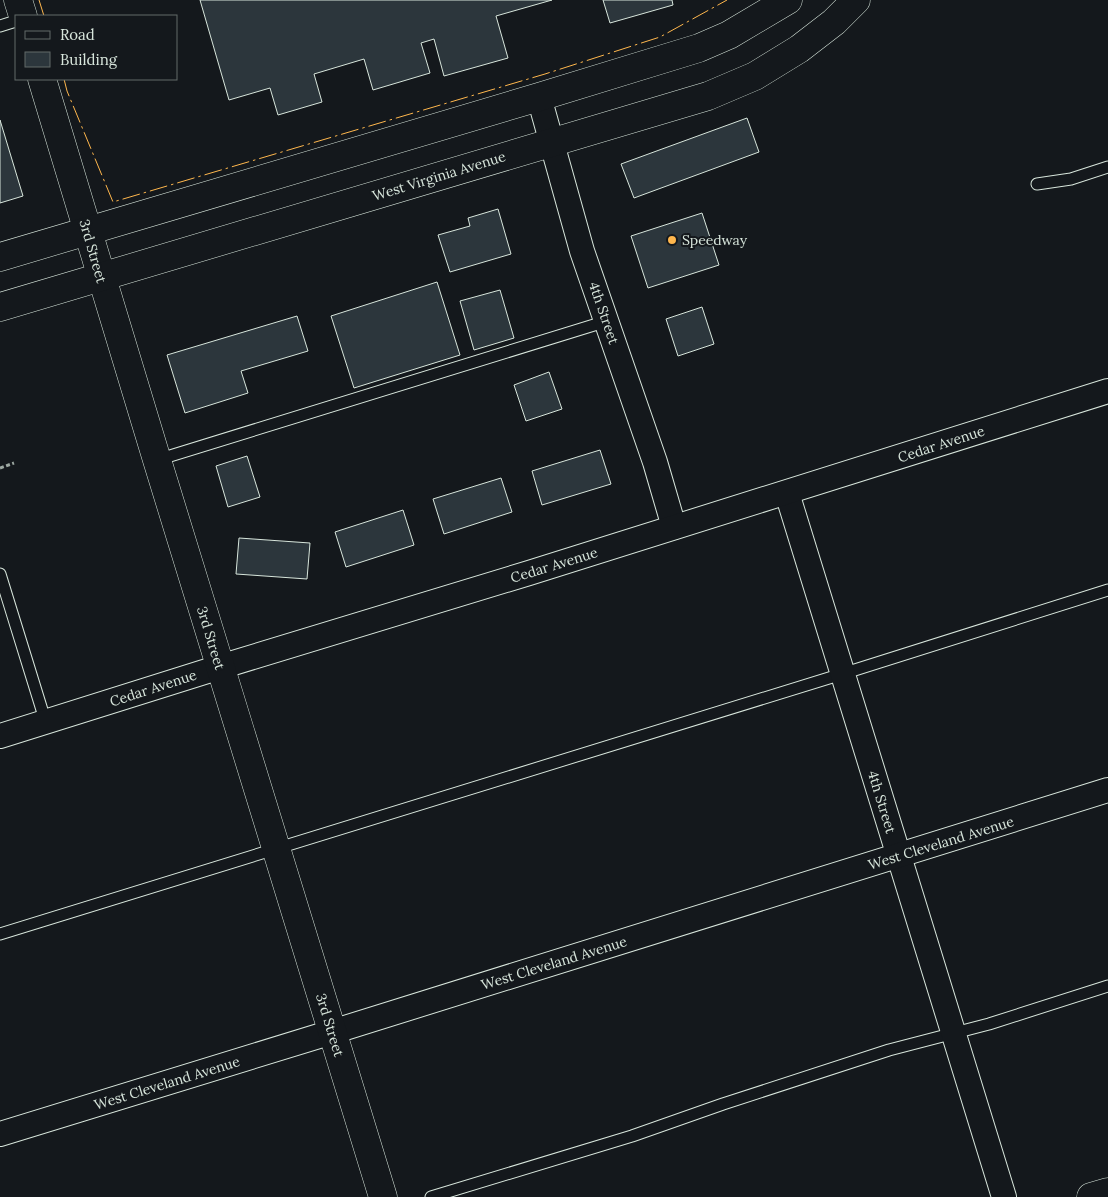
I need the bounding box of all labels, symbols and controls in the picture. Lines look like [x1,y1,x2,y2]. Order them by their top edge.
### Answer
legend [15,15,178,80]
text: Road [60,25,95,44]
text: Building [60,50,118,69]
street label: West Virginia Avenue [370,147,508,205]
street label: 3rd Street [75,217,111,286]
place label: Speedway [682,231,748,249]
marker: Speedway [666,234,678,246]
street label: 4th Street [585,279,623,347]
street label: Cedar Avenue [895,421,987,466]
street label: Cedar Avenue [508,543,600,587]
street label: 3rd Street [193,604,229,673]
street label: Cedar Avenue [107,665,199,710]
street label: 4th Street [864,768,900,836]
street label: West Cleveland Avenue [866,812,1016,874]
street label: West Cleveland Avenue [479,932,629,994]
street label: 3rd Street [312,991,348,1060]
street label: West Cleveland Avenue [92,1052,242,1114]

